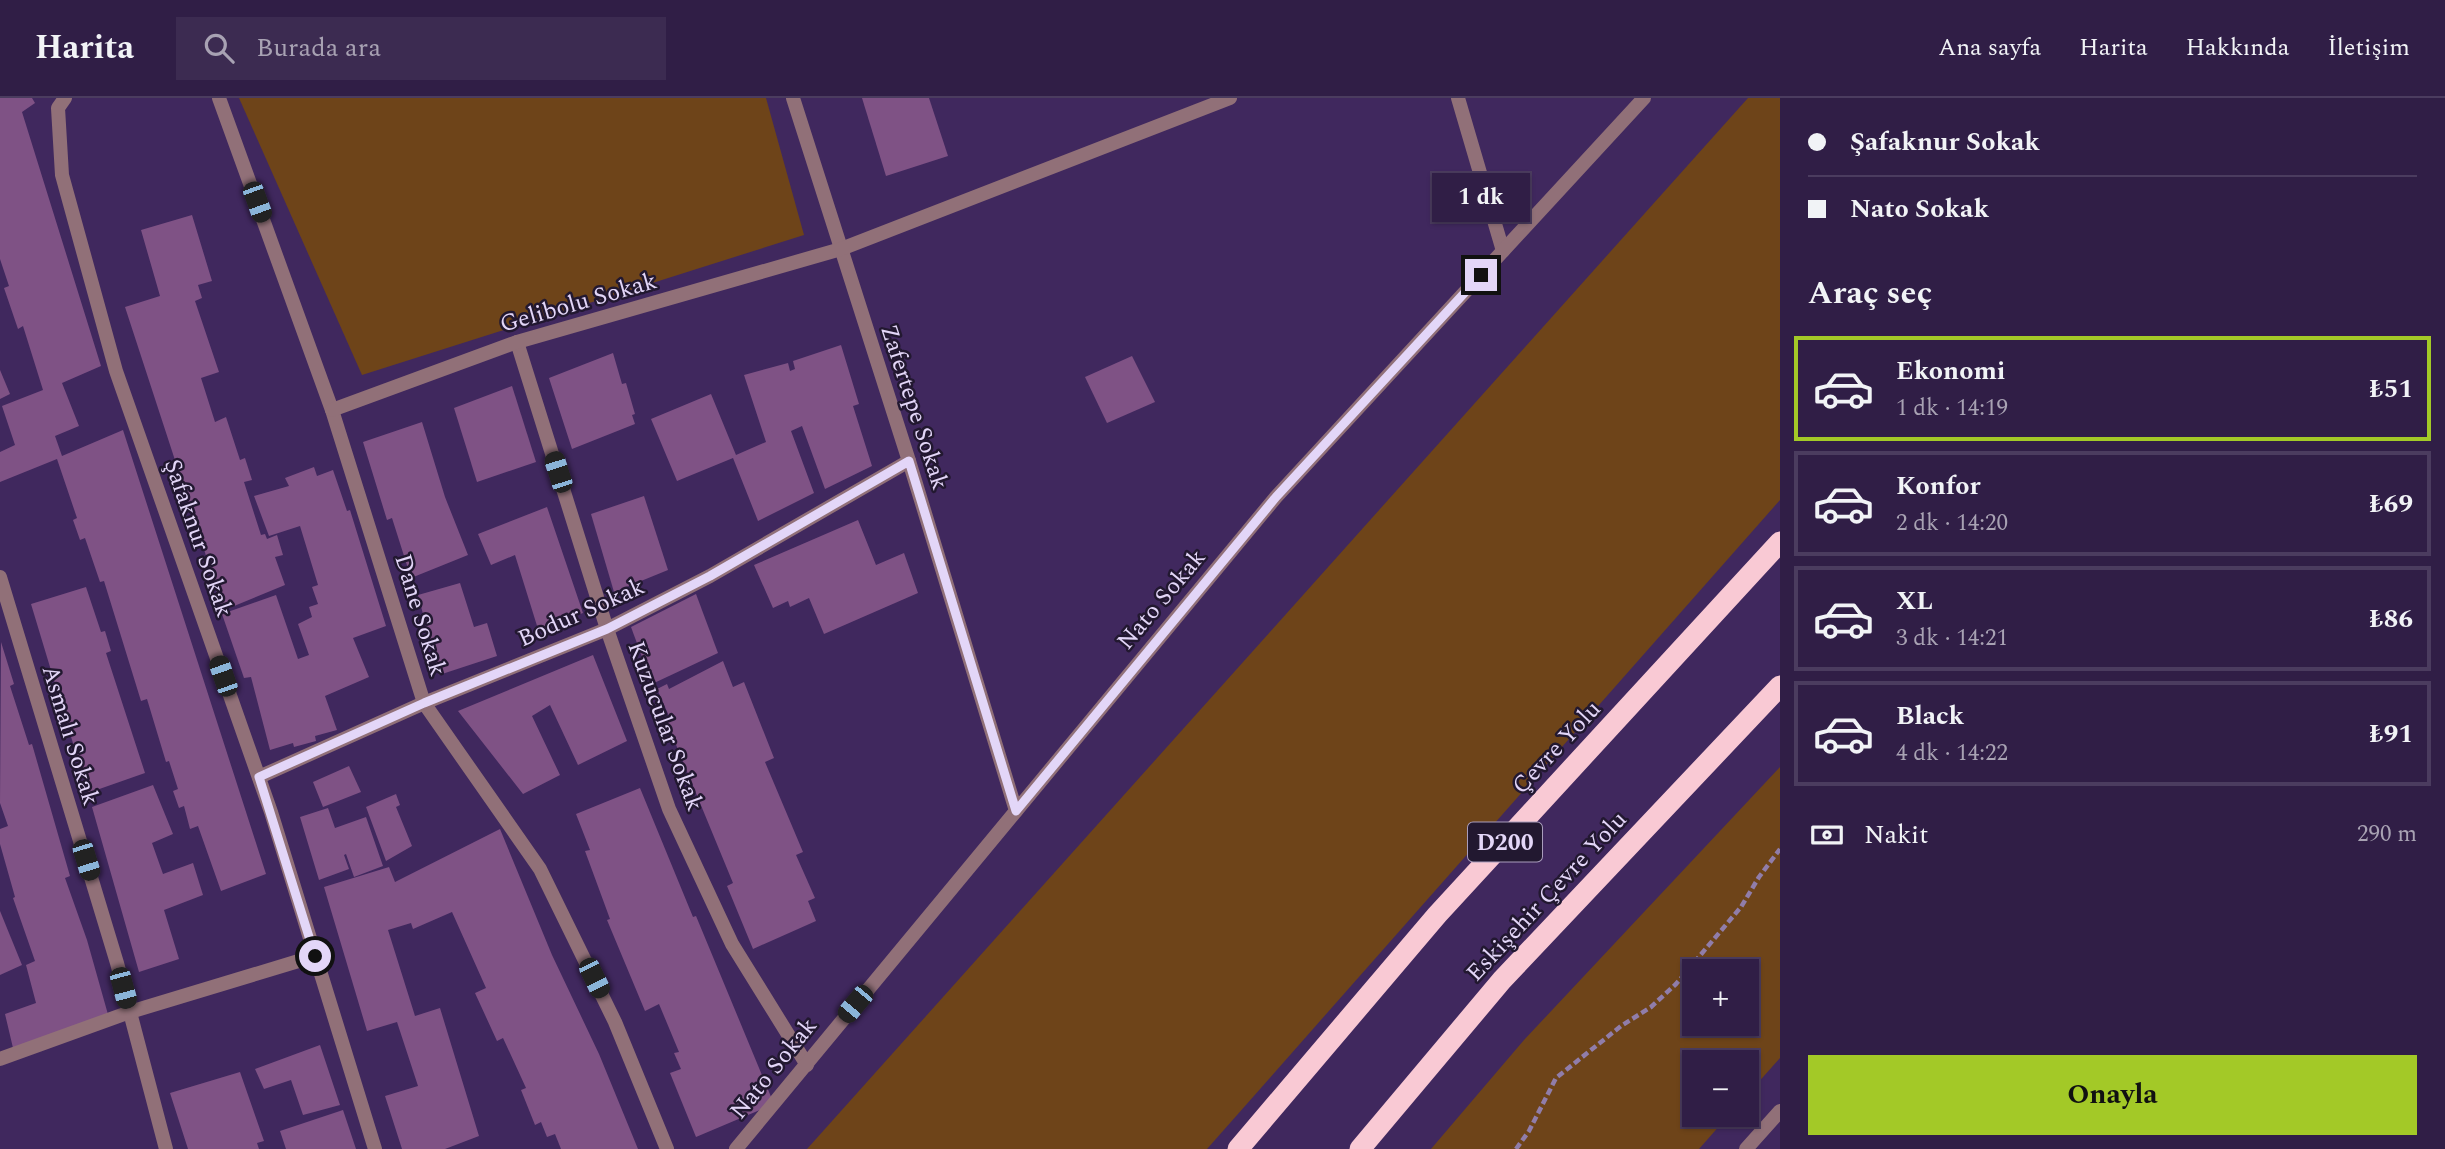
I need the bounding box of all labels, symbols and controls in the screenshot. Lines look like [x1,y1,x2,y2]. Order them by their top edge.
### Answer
search box [176,17,666,80]
text: Harita [35,23,134,73]
text: Burada ara [256,28,381,68]
icon: search [200,29,238,67]
text: Ana sayfa [1938,30,2041,66]
text: Harita [2079,30,2148,66]
text: Hakkında [2186,30,2289,66]
text: İletişim [2327,30,2410,66]
text: Şafaknur Sokak [1850,122,2040,162]
callout: 1 dk [1432,174,1530,222]
car [240,179,275,225]
text: 1 dk [1458,180,1504,215]
text: Nato Sokak [1850,189,1989,229]
route end [1465,259,1497,291]
street label: Gelibolu Sokak [496,263,661,343]
text: Araç seç [1808,269,1932,318]
street label: Zafertepe Sokak [870,320,958,495]
text: Ekonomi [1896,351,2005,391]
icon: car [1812,357,1875,420]
text: ₺51 [2369,369,2413,409]
text: 1 dk · 14:19 [1896,391,2008,426]
car [542,449,575,495]
street label: Şafaknur Sokak [154,454,242,622]
text: Konfor [1896,466,1981,506]
icon: car [1812,472,1875,535]
text: ₺69 [2369,484,2413,524]
text: 2 dk · 14:20 [1896,506,2008,541]
street label: Nato Sokak [1109,541,1215,658]
street label: Dane Sokak [384,550,456,681]
street label: Bodur Sokak [512,569,651,657]
text: XL [1896,581,1933,621]
icon: car [1812,587,1875,650]
text: ₺86 [2369,599,2413,639]
text: 3 dk · 14:21 [1896,621,2008,656]
street label: Kuzucular Sokak [618,636,713,816]
car [207,653,240,699]
street label: Asmalı Sokak [32,661,108,810]
street label: Çevre Yolu [1504,693,1610,803]
text: Black [1896,696,1964,736]
icon: car [1812,702,1875,765]
text: ₺91 [2369,714,2413,754]
text: 4 dk · 14:22 [1896,736,2008,771]
street label: Eskişehir Çevre Yolu [1458,803,1636,990]
text: Nakit [1864,815,1928,855]
icon: cash [1808,816,1846,854]
text: 290 m [2357,817,2417,852]
road number: D200 [1468,822,1542,862]
car [70,837,103,883]
route start [299,940,331,972]
car [576,955,613,1001]
map controls [1682,959,1759,1127]
button: + [1682,959,1759,1036]
car [108,965,139,1011]
car [834,981,877,1027]
street label: Nato Sokak [721,1010,826,1128]
button: − [1682,1050,1759,1127]
button: Onayla [1808,1055,2417,1135]

